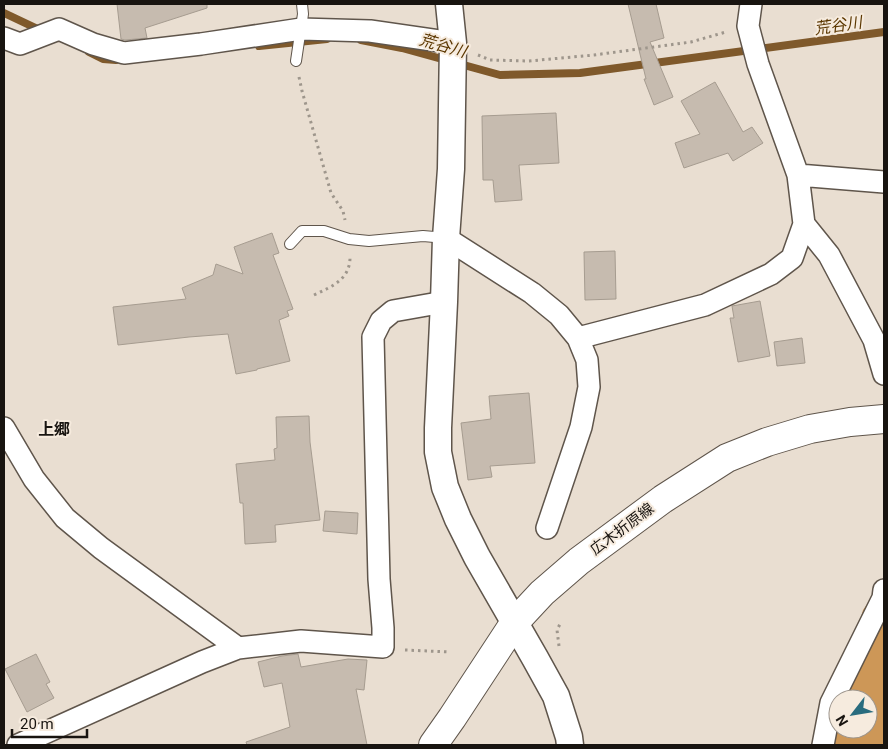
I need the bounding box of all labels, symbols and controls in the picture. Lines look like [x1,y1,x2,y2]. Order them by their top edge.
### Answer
water label: 荒谷川 [813,12,865,38]
water label: 荒谷川 [417,30,470,62]
district label: 上郷 [38,420,70,439]
street label: 広木折原線 [587,499,657,559]
north arrow [828,689,878,739]
scale bar [12,706,88,738]
text: N [832,712,851,729]
text: 20 m [20,715,54,733]

